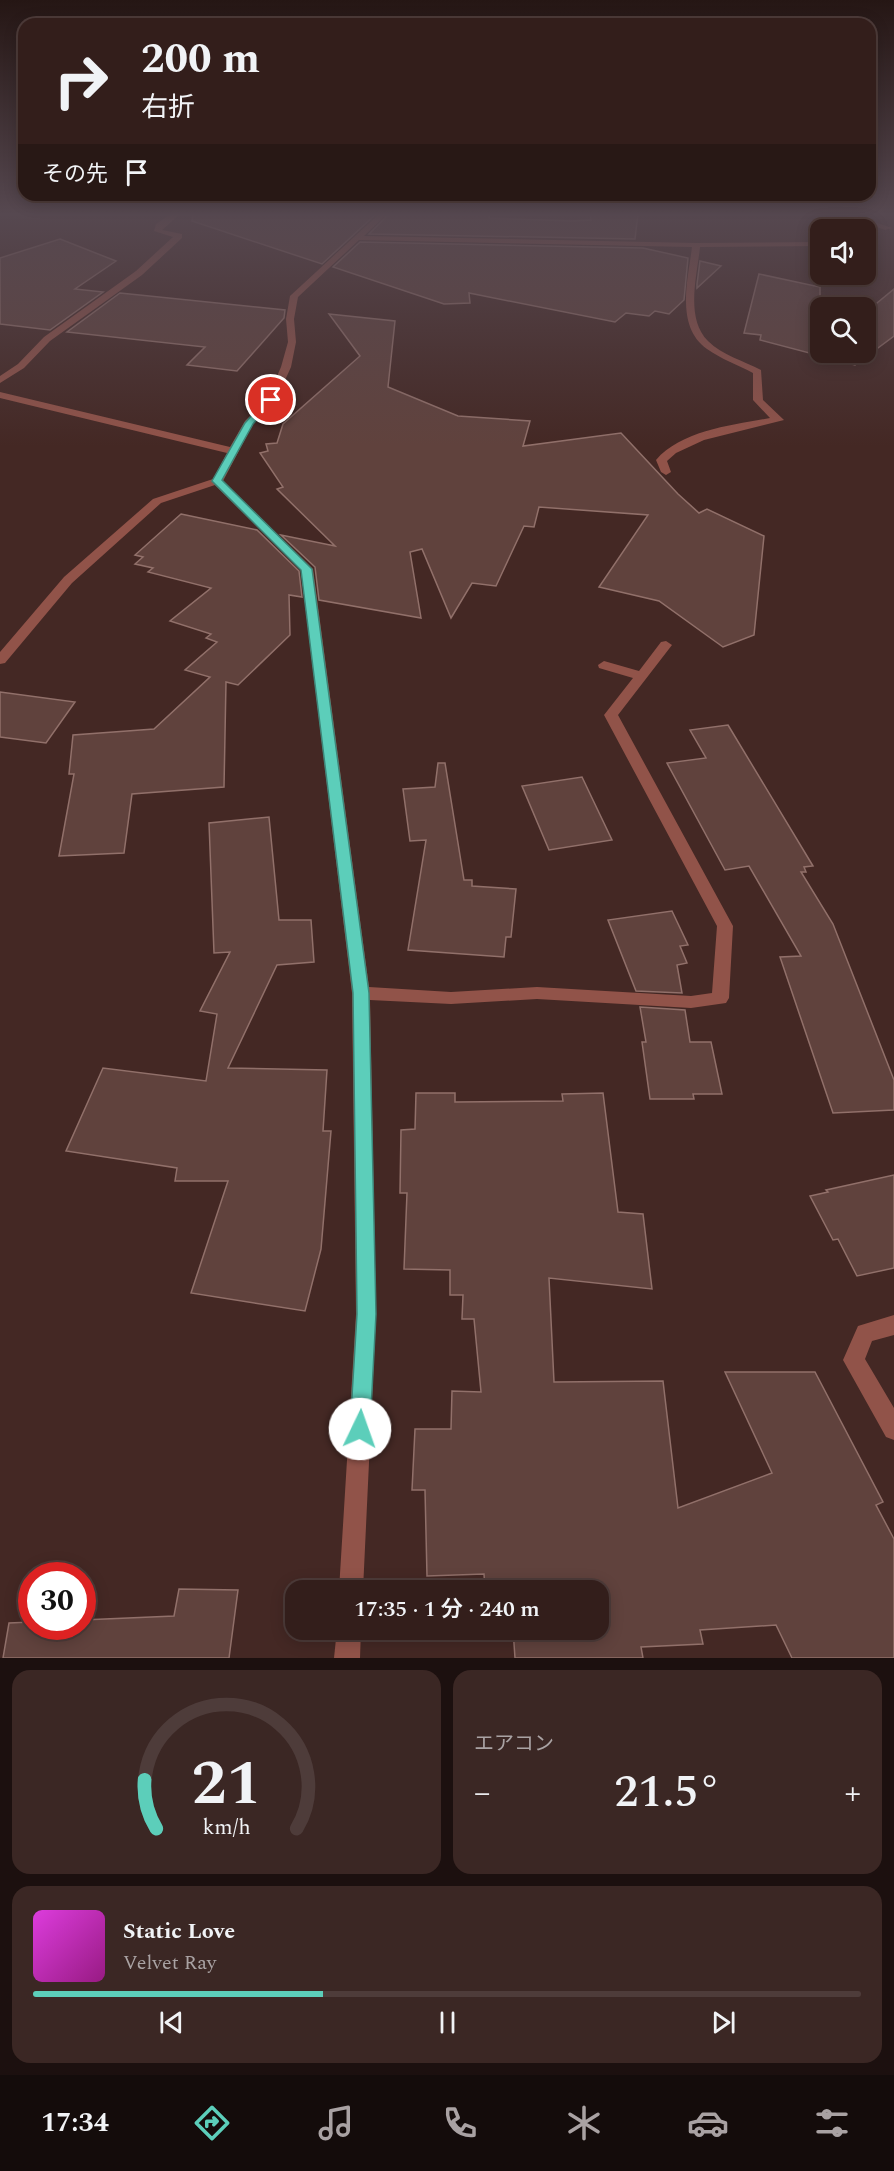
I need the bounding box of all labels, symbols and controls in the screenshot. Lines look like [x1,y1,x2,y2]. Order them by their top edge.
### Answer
text: 200 m [141,28,260,91]
icon: right [42,42,120,120]
text: 右折 [141,87,195,129]
icon: arrive [120,156,153,189]
text: その先 [42,158,108,191]
map controls [810,219,876,363]
button: sound [810,219,876,285]
button: search [810,297,876,363]
pin [245,374,296,425]
icon: arrive [254,383,287,416]
position arrow [328,1397,392,1461]
speed limit sign: 30 [18,1562,96,1640]
text: 17:35 · 1 分 · 240 m [354,1593,540,1626]
text: エアコン [474,1729,554,1759]
text: 21 [191,1737,262,1832]
text: 21.5° [614,1758,721,1827]
text: − [474,1768,491,1818]
text: + [844,1768,861,1818]
text: km/h [202,1811,251,1844]
text: Static Love [123,1915,235,1948]
text: Velvet Ray [123,1948,216,1978]
icon: previous [155,2006,188,2039]
icon: pause [431,2006,464,2039]
icon: next [707,2006,740,2039]
text: 17:34 [41,2102,109,2144]
icon: directions [191,2102,233,2144]
icon: music [315,2102,357,2144]
icon: phone [439,2102,481,2144]
icon: climate [563,2102,605,2144]
icon: car [687,2102,729,2144]
icon: filters [811,2102,853,2144]

